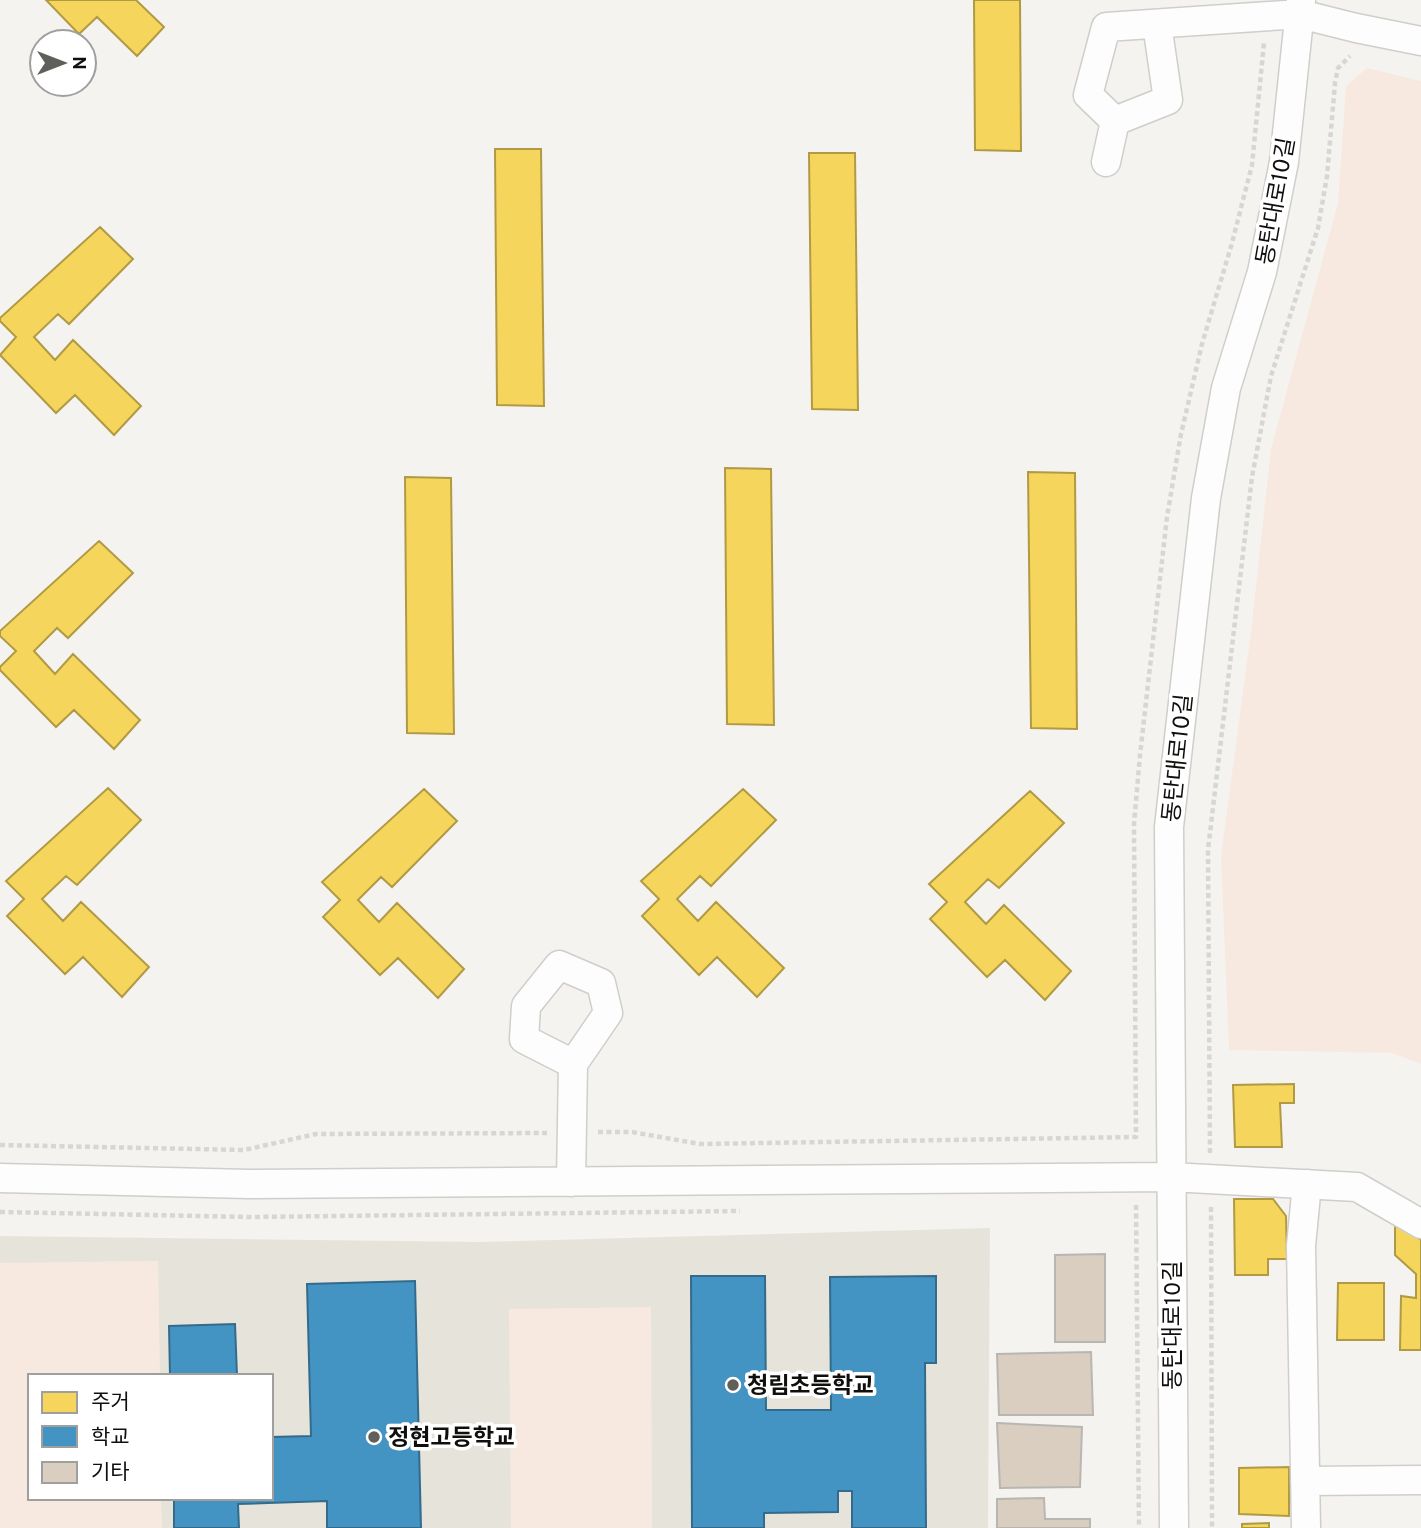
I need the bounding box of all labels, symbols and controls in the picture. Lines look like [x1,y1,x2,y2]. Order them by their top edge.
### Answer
north arrow [28,28,98,98]
text: N [66,56,90,70]
street label: 동탄대로10길 [1252,135,1303,268]
street label: 동탄대로10길 [1158,693,1201,824]
street label: 동탄대로10길 [1160,1260,1189,1390]
place label: 청림초등학교 [747,1373,874,1402]
legend [28,1374,273,1500]
marker: 청림초등학교 [725,1377,741,1393]
text: 주거 [91,1390,130,1417]
text: 학교 [91,1425,130,1452]
place label: 정현고등학교 [388,1425,515,1454]
marker: 정현고등학교 [366,1429,382,1445]
text: 기타 [91,1460,130,1487]

